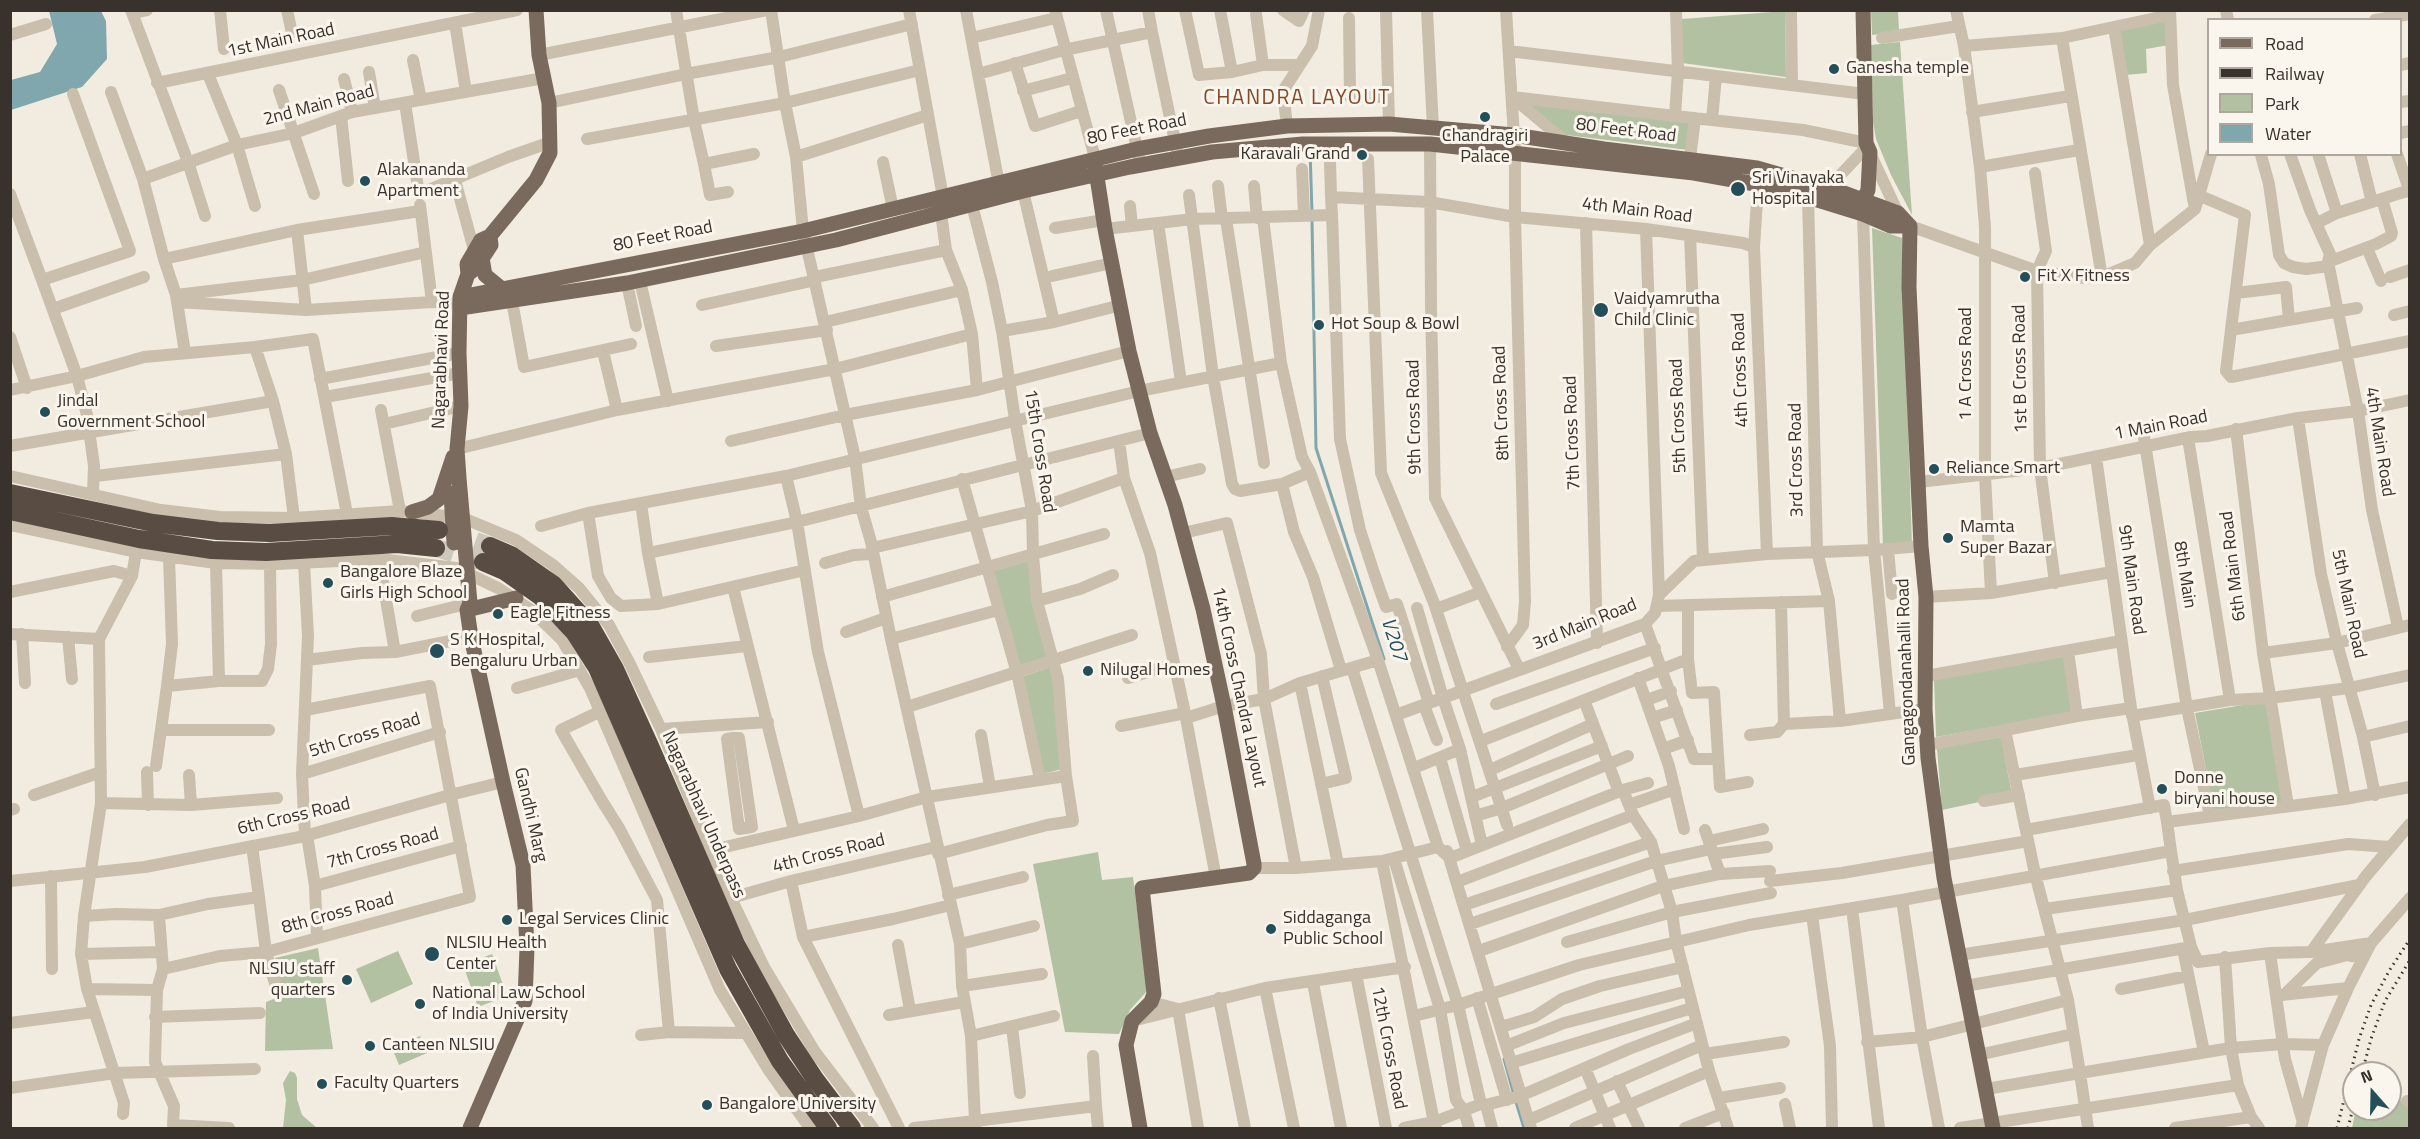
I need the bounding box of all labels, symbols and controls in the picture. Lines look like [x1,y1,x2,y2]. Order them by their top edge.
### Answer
legend [2207,18,2402,156]
street label: 1st Main Road [225,19,337,63]
text: Road [2265,30,2304,57]
place label: Ganesha temple [1846,58,1969,80]
text: Railway [2265,60,2324,87]
marker: Ganesha temple [1827,62,1841,76]
street label: 2nd Main Road [261,81,377,131]
district label: CHANDRA LAYOUT [1203,86,1391,112]
text: Park [2265,90,2299,117]
street label: 80 Feet Road [1086,110,1188,150]
marker: Chandragiri Palace [1478,110,1492,124]
street label: 80 Feet Road [1575,114,1677,148]
text: Water [2265,120,2311,147]
place label: Chandragiri Palace [1442,126,1528,168]
place label: Karavali Grand [1240,144,1350,166]
marker: Karavali Grand [1355,148,1369,162]
place label: Alakananda Apartment [377,160,465,202]
place label: Sri Vinayaka Hospital [1752,168,1844,210]
marker: Alakananda Apartment [358,174,372,188]
marker: Sri Vinayaka Hospital [1729,180,1747,198]
street label: 4th Main Road [1581,194,1693,228]
street label: 80 Feet Road [612,217,714,257]
place label: Fit X Fitness [2037,266,2130,288]
marker: Fit X Fitness [2018,270,2032,284]
place label: Vaidyamrutha Child Clinic [1614,289,1720,332]
street label: Nagarabhavi Road [429,291,455,429]
marker: Vaidyamrutha Child Clinic [1592,301,1610,319]
street label: 1st B Cross Road [2009,304,2033,434]
street label: 1 A Cross Road [1956,307,1978,421]
street label: 4th Cross Road [1728,312,1754,428]
place label: Hot Soup & Bowl [1331,314,1460,336]
marker: Hot Soup & Bowl [1312,318,1326,332]
street label: 8th Cross Road [1489,345,1515,461]
street label: 5th Cross Road [1666,358,1692,474]
street label: 9th Cross Road [1403,359,1427,475]
street label: 7th Cross Road [1560,375,1586,491]
street label: 4th Main Road [2360,386,2398,498]
street label: 15th Cross Road [1019,388,1059,514]
place label: Jindal Government School [57,391,205,434]
street label: 3rd Cross Road [1785,403,1809,517]
marker: Jindal Government School [38,405,52,419]
street label: 1 Main Road [2112,406,2210,446]
place label: Reliance Smart [1946,458,2060,480]
marker: Reliance Smart [1927,462,1941,476]
street label: 6th Main Road [2217,510,2251,622]
place label: Mamta Super Bazar [1960,517,2052,560]
street label: 9th Main Road [2113,524,2149,636]
marker: Mamta Super Bazar [1941,531,1955,545]
street label: 8th Main [2168,540,2200,610]
street label: 5th Main Road [2326,548,2370,660]
place label: Bangalore Blaze Girls High School [340,562,467,604]
marker: Bangalore Blaze Girls High School [321,576,335,590]
street label: Gangagondanahalli Road [1893,578,1921,766]
street label: 14th Cross Chandra Layout [1206,585,1270,789]
street label: 3rd Main Road [1530,594,1640,656]
place label: Eagle Fitness [510,603,611,625]
marker: Eagle Fitness [491,607,505,621]
water label: V207 [1375,615,1411,665]
place label: S K Hospital, Bengaluru Urban [450,630,578,672]
marker: S K Hospital, Bengaluru Urban [428,642,446,660]
place label: Nilugal Homes [1100,660,1210,682]
marker: Nilugal Homes [1081,664,1095,678]
street label: 5th Cross Road [307,709,423,763]
street label: Nagarabhavi Underpass [656,728,750,902]
street label: Gandhi Marg [509,766,551,864]
place label: Donne biryani house [2174,768,2275,810]
marker: Donne biryani house [2155,782,2169,796]
street label: 6th Cross Road [236,794,352,840]
street label: 7th Cross Road [325,824,441,874]
street label: 4th Cross Road [771,830,887,878]
street label: 8th Cross Road [280,889,396,939]
place label: Siddaganga Public School [1283,908,1383,950]
place label: Legal Services Clinic [519,909,669,931]
marker: Legal Services Clinic [500,913,514,927]
marker: Siddaganga Public School [1264,922,1278,936]
place label: NLSIU Health Center [446,933,547,976]
marker: NLSIU Health Center [423,945,441,963]
place label: NLSIU staff quarters [249,959,335,1002]
marker: NLSIU staff quarters [340,973,354,987]
place label: National Law School of India University [432,983,586,1026]
street label: 12th Cross Road [1365,985,1411,1111]
marker: National Law School of India University [413,997,427,1011]
place label: Canteen NLSIU [382,1035,495,1057]
marker: Canteen NLSIU [363,1039,377,1053]
north arrow [2342,1061,2402,1121]
text: N [2357,1063,2376,1089]
place label: Faculty Quarters [334,1073,459,1095]
marker: Faculty Quarters [315,1077,329,1091]
place label: Bangalore University [719,1094,876,1116]
marker: Bangalore University [700,1098,714,1112]

